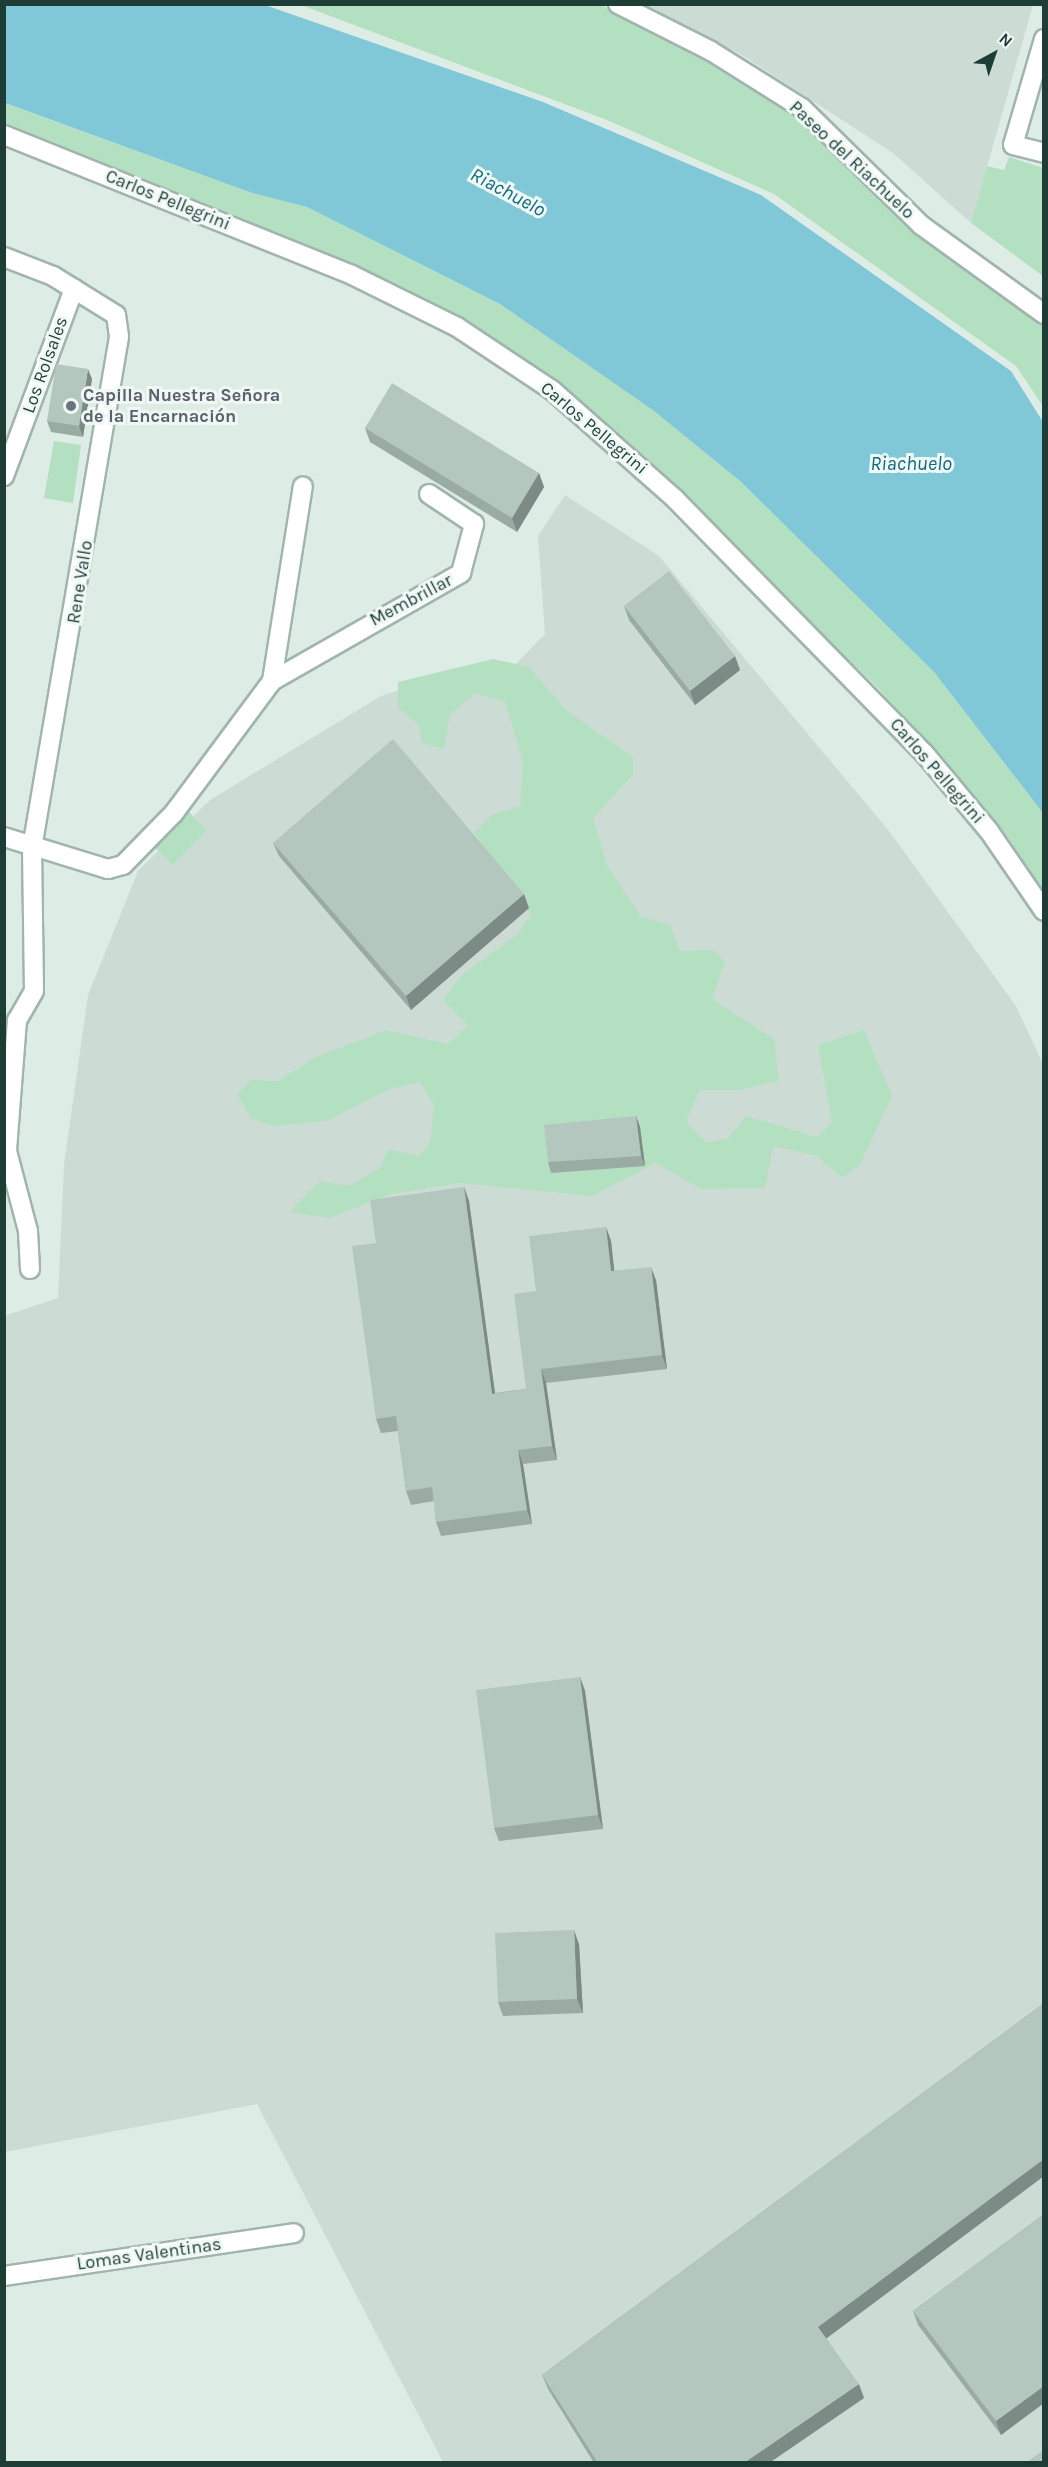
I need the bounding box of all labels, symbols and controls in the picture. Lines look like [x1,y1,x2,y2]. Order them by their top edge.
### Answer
north arrow [964,24,1024,84]
text: N [995,29,1016,51]
street label: Paseo del Riachuelo [785,96,919,224]
water label: Riachuelo [466,162,550,222]
street label: Carlos Pellegrini [102,165,234,235]
street label: Los Rolsales [18,314,72,416]
street label: Carlos Pellegrini [536,377,652,479]
place label: Capilla Nuestra Señora de la Encarnación [83,385,280,428]
marker: Capilla Nuestra Señora de la Encarnación [64,399,78,413]
water label: Riachuelo [870,451,952,475]
street label: Rene Vallo [63,539,97,625]
street label: Membrillar [366,569,456,631]
street label: Carlos Pellegrini [885,714,989,828]
street label: Lomas Valentinas [75,2233,223,2275]

